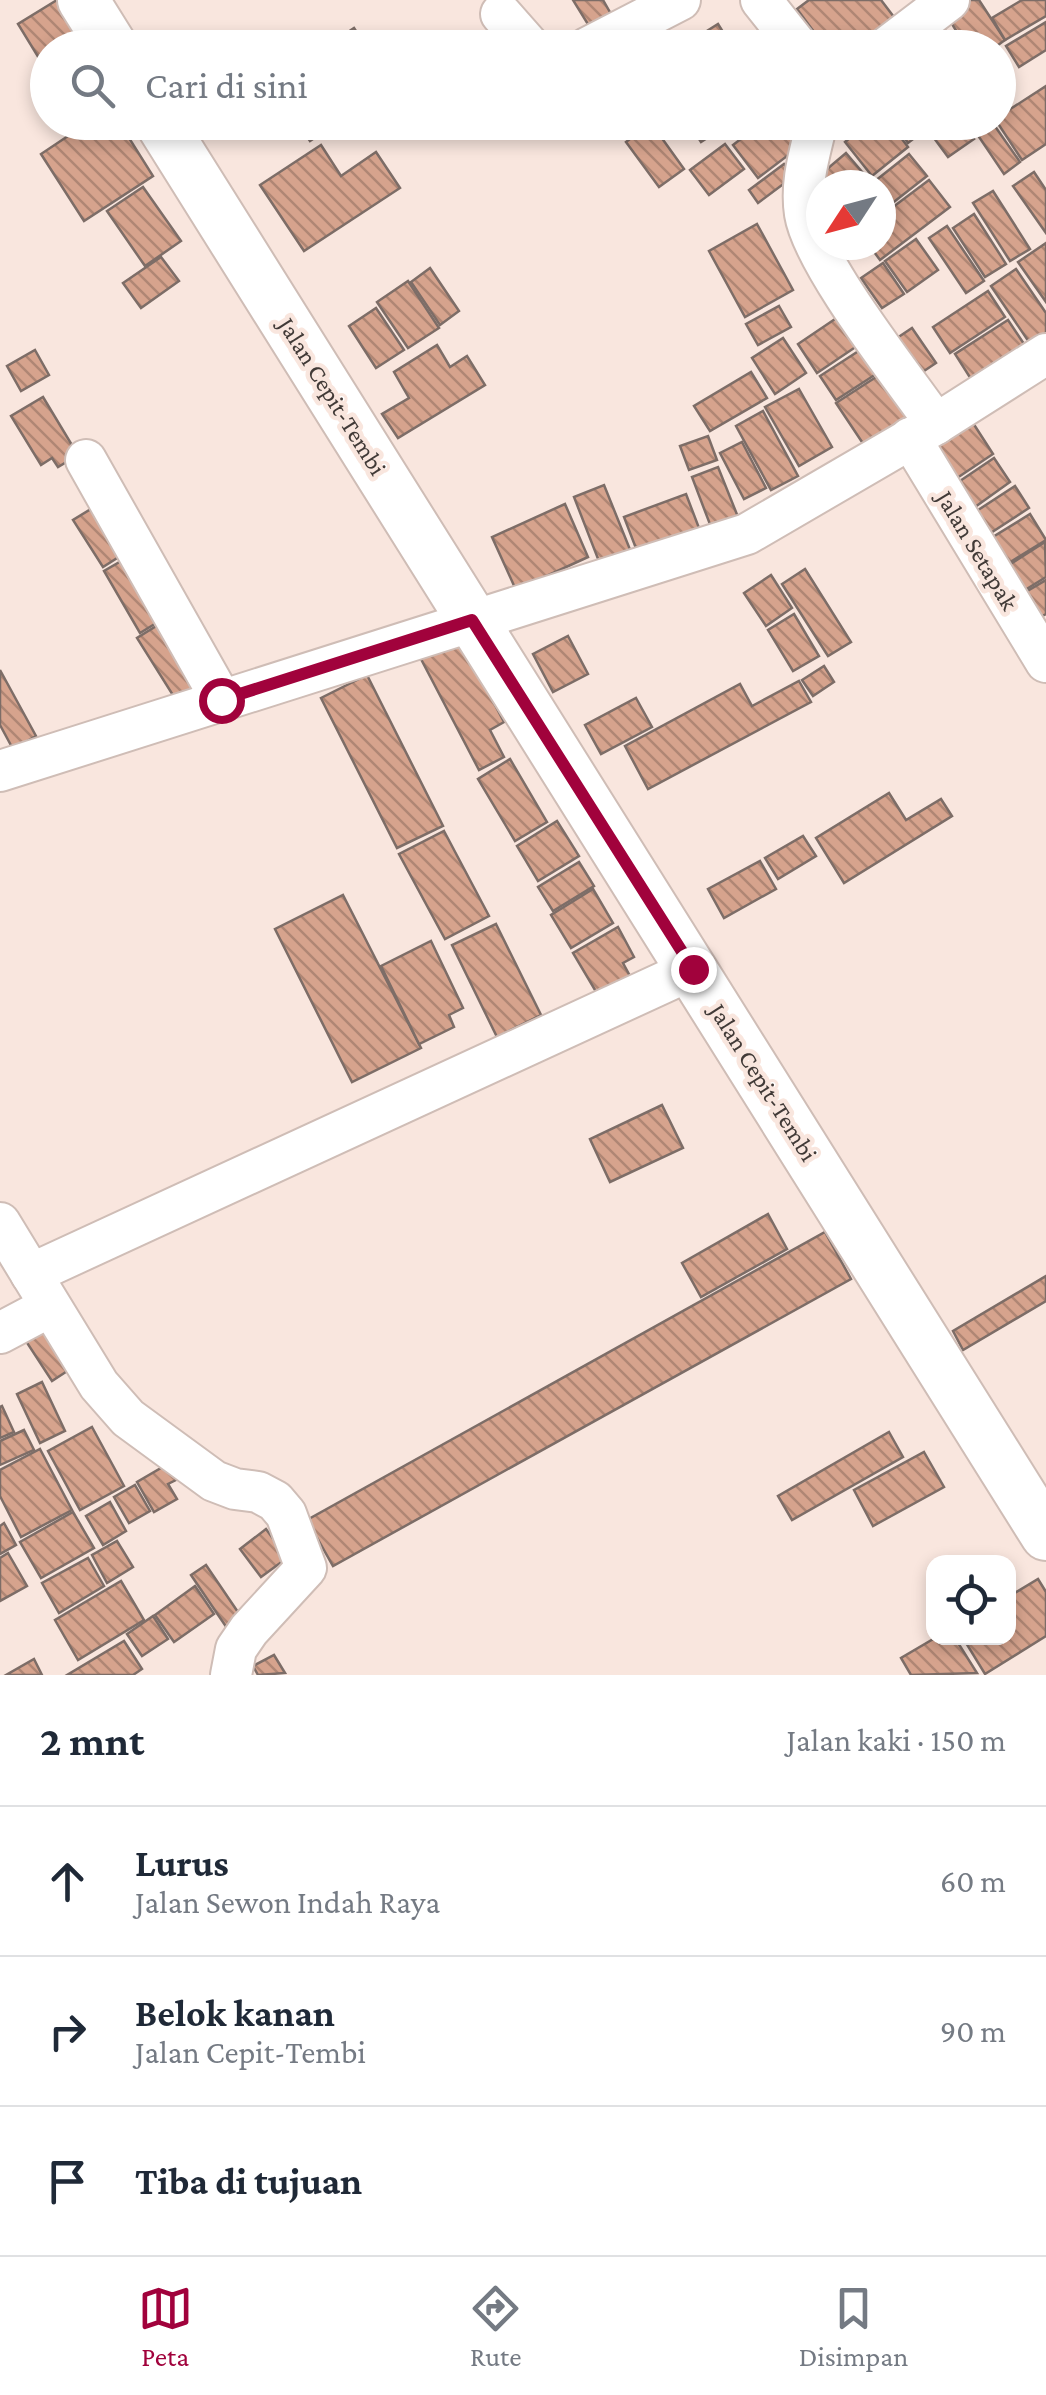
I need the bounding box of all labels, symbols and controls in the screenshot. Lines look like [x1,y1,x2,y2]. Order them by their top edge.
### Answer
search box [30,30,1016,140]
icon: search [65,58,120,113]
text: Cari di sini [145,64,308,106]
north arrow [806,170,896,260]
street label: Jalan Cepit-Tembi [271,311,392,480]
street label: Jalan Setapak [930,484,1024,615]
route start [199,678,245,724]
route end [671,947,717,993]
street label: Jalan Cepit-Tembi [702,997,823,1166]
map controls [926,1555,1016,1645]
button: locate [926,1555,1016,1645]
text: 2 mnt [40,1717,144,1764]
text: Jalan kaki · 150 m [787,1722,1006,1758]
text: Lurus [135,1842,229,1884]
icon: ahead [40,1854,95,1909]
text: 60 m [940,1863,1006,1899]
text: Jalan Sewon Indah Raya [135,1884,440,1920]
text: Belok kanan [135,1992,335,2034]
icon: right [40,2004,95,2059]
text: 90 m [940,2013,1006,2049]
text: Jalan Cepit-Tembi [135,2034,366,2070]
icon: arrive [40,2154,95,2209]
text: Tiba di tujuan [135,2160,362,2202]
tab: Peta [138,2281,193,2372]
tab: Rute [468,2281,523,2372]
tab: Disimpan [799,2281,908,2372]

